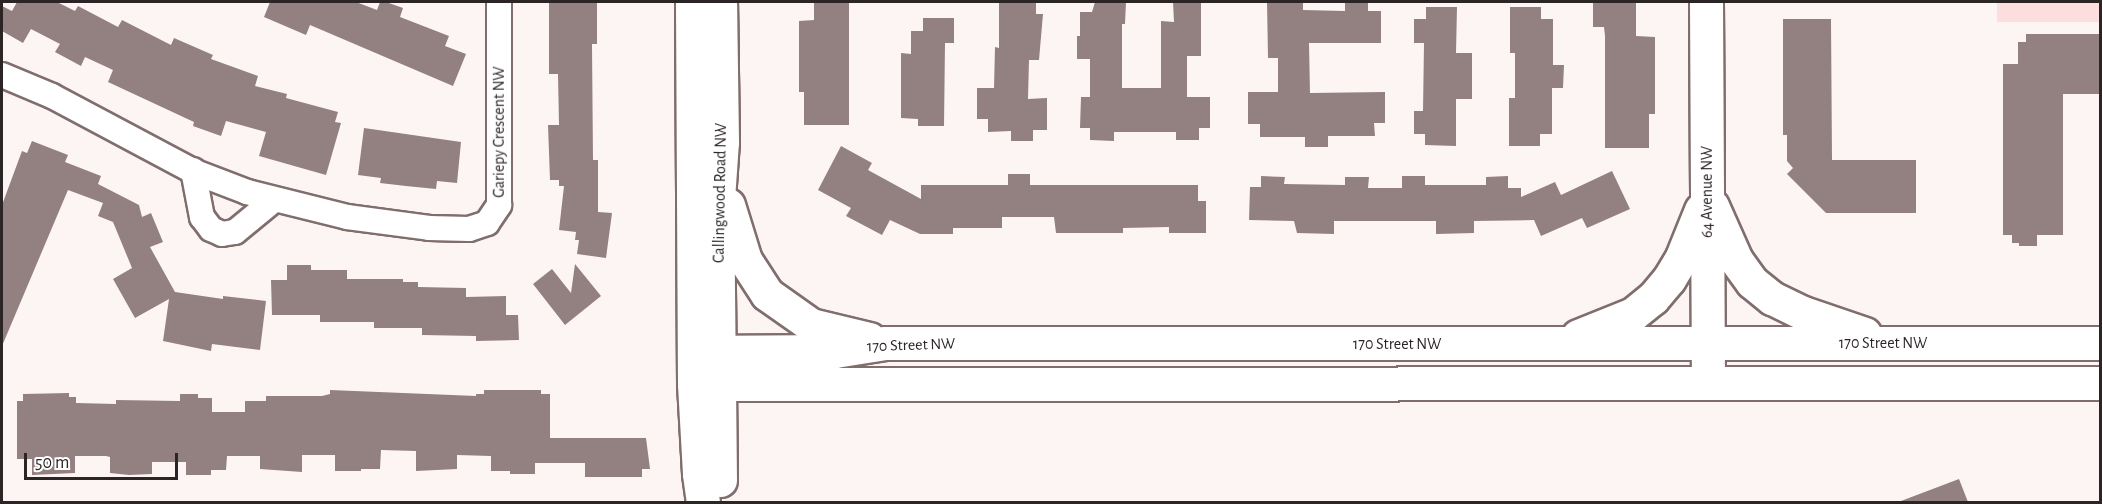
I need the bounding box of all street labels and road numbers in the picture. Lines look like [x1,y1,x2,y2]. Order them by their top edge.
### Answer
street label: Gariepy Crescent NW [489,66,509,198]
street label: Callingwood Road NW [709,123,731,263]
street label: 64 Avenue NW [1697,146,1717,238]
street label: 170 Street NW [1839,333,1927,353]
street label: 170 Street NW [866,334,956,356]
street label: 170 Street NW [1353,334,1441,354]

